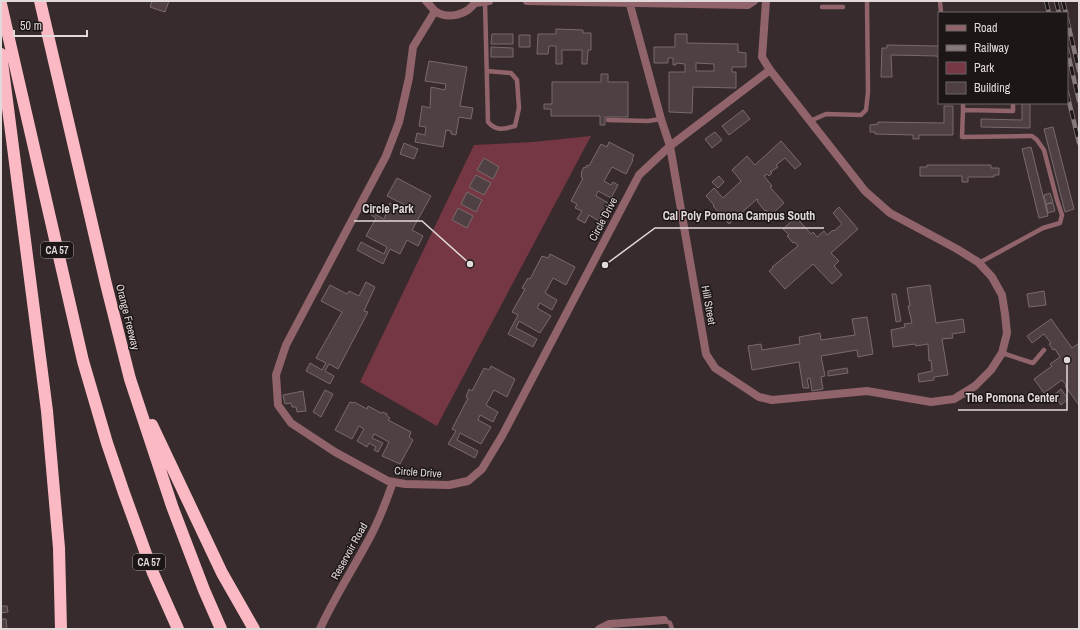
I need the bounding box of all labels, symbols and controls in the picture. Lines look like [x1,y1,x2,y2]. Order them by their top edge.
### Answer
scale bar [14,12,87,38]
legend [938,12,1068,104]
text: 50 m [20,18,42,34]
text: Road [974,20,998,36]
text: Railway [974,40,1009,56]
text: Park [974,60,994,76]
text: Building [974,80,1011,96]
street label: Circle Drive [586,195,620,243]
callout: Circle Park [354,197,422,221]
text: Circle Park [362,201,414,217]
callout: Cal Poly Pomona Campus South [655,204,824,228]
text: Cal Poly Pomona Campus South [663,208,815,224]
road number: CA 57 [41,242,73,258]
street label: Orange Freeway [113,283,143,352]
street label: Hill Street [699,284,719,326]
callout: The Pomona Center [958,386,1067,410]
text: The Pomona Center [966,390,1059,406]
street label: Circle Drive [394,463,442,481]
street label: Reservoir Road [328,520,370,582]
road number: CA 57 [133,554,165,570]

